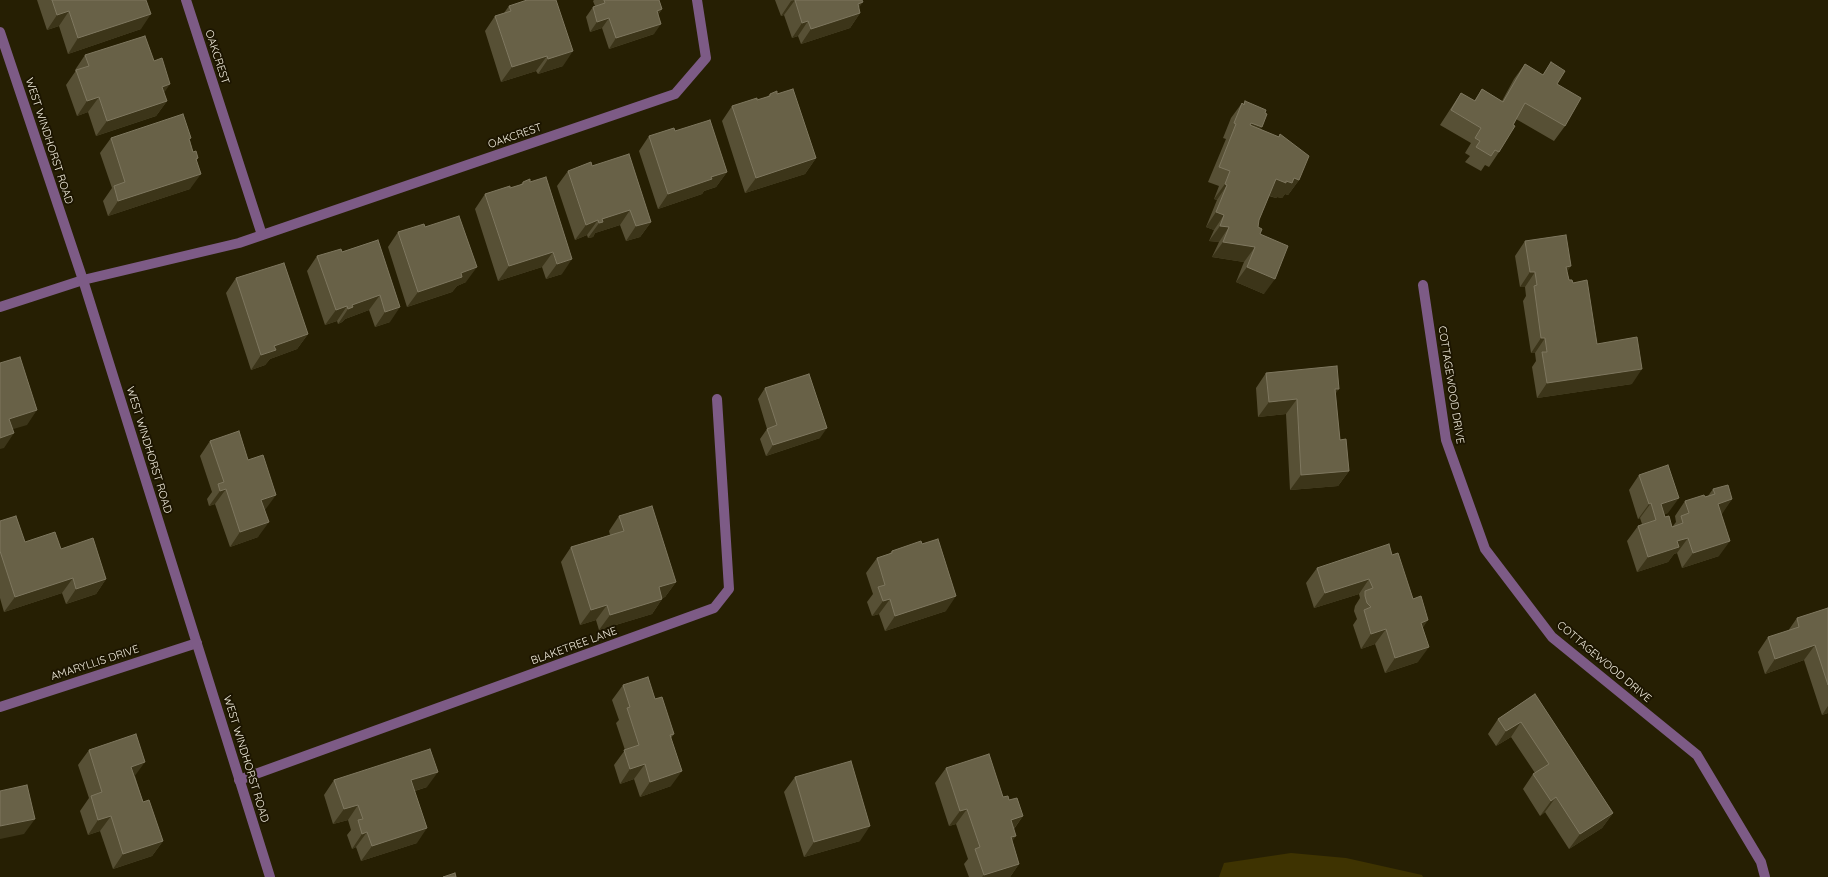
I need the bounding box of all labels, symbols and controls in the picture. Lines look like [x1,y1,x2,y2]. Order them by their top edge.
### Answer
street label: OAKCREST [202,28,232,86]
street label: WEST WINDHORST ROAD [22,76,76,206]
street label: OAKCREST [486,121,544,151]
street label: COTTAGEWOOD DRIVE [1435,325,1467,445]
street label: WEST WINDHORST ROAD [123,385,175,515]
street label: COTTAGEWOOD DRIVE [1554,619,1654,705]
street label: BLAKETREE LANE [529,624,619,668]
street label: AMARYLLIS DRIVE [49,643,141,683]
street label: WEST WINDHORST ROAD [220,694,272,824]

